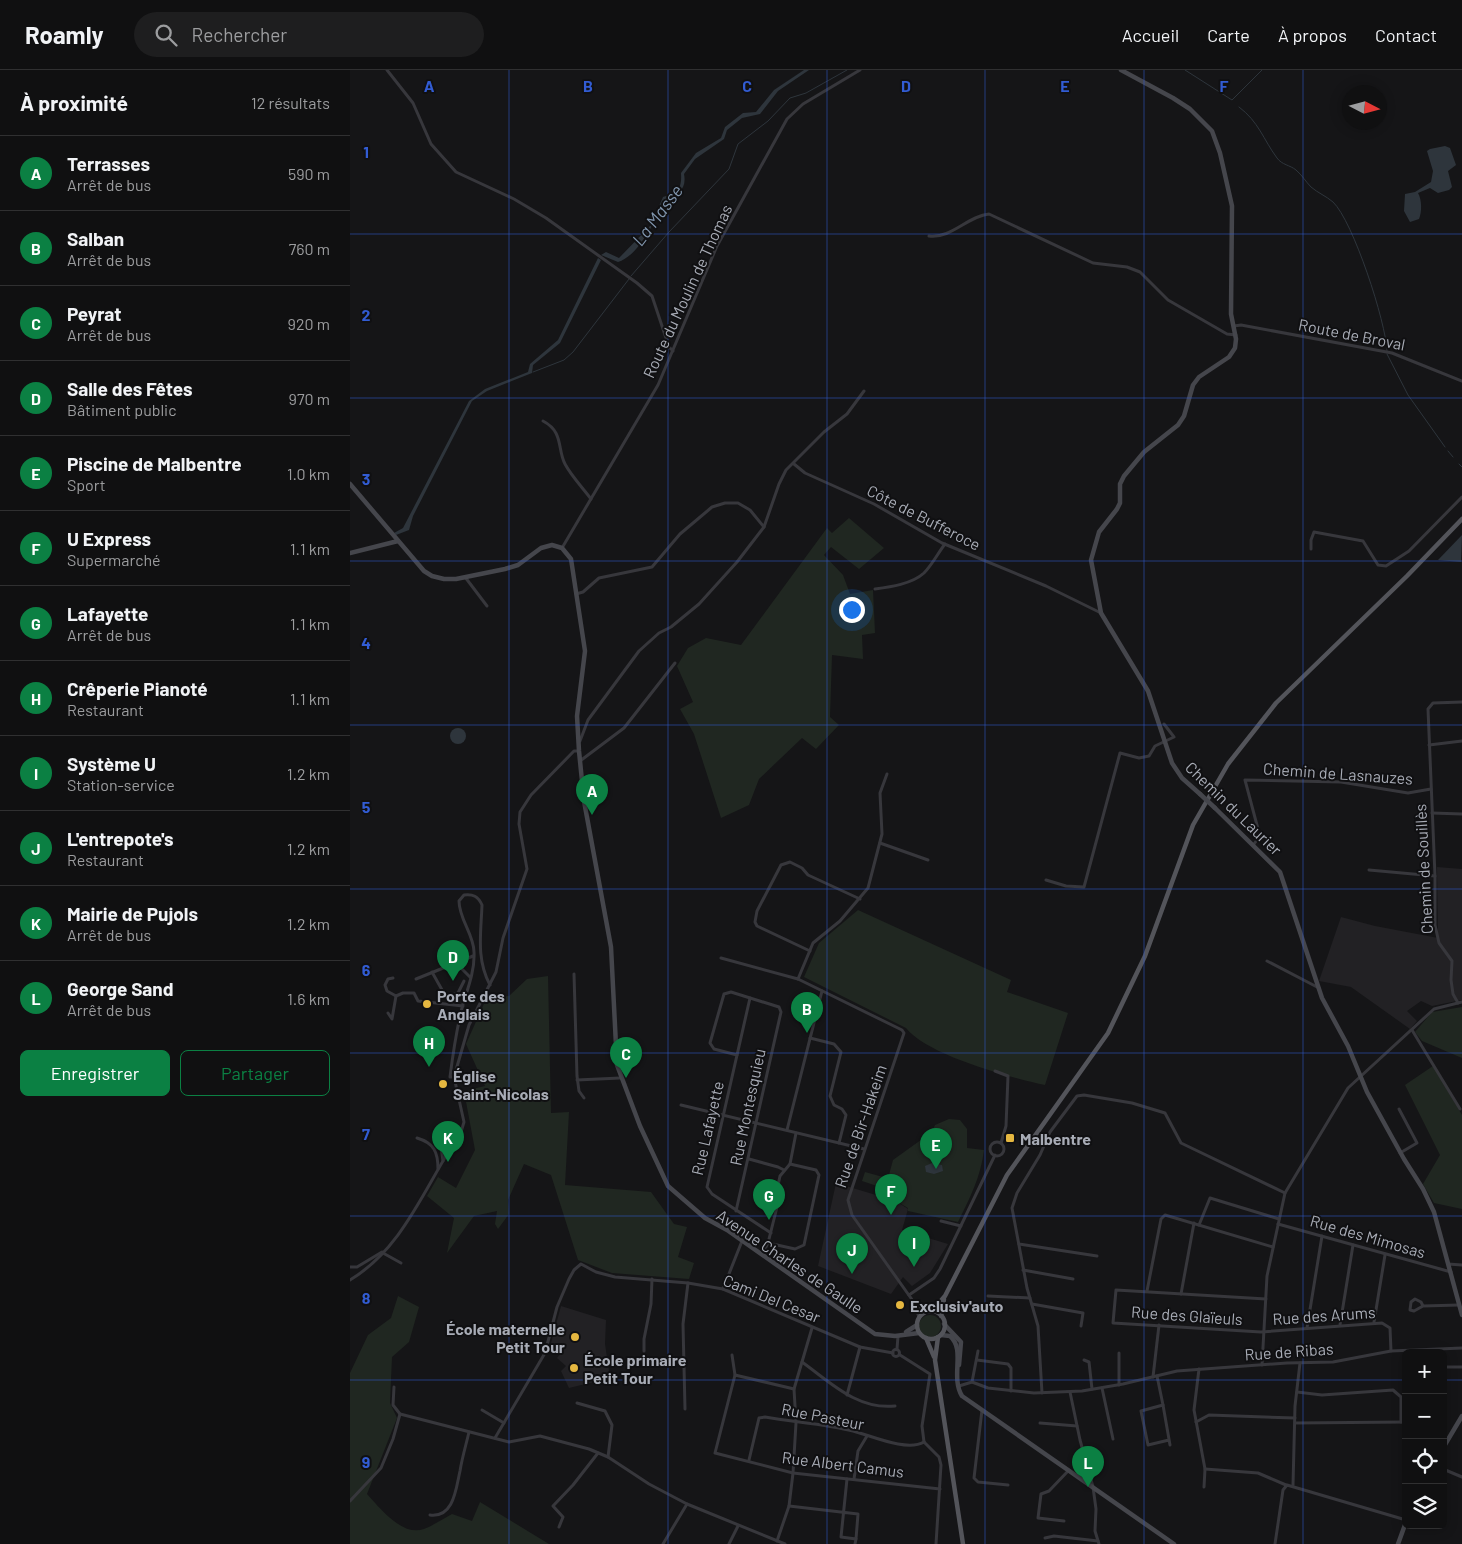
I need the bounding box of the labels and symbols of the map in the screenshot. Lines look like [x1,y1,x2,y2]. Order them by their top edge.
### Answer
text: A [424,76,435,95]
text: B [583,76,593,95]
text: C [742,76,752,95]
text: D [901,76,911,95]
text: E [1060,76,1070,95]
text: F [1220,76,1229,95]
north arrow [1342,85,1387,130]
text: 1 [363,142,369,161]
water label: La Masse [627,180,687,250]
street label: Route du Moulin de Thomas [638,201,736,381]
text: 2 [362,305,371,324]
street label: Route de Broval [1297,314,1407,354]
text: 3 [362,469,370,488]
street label: Côte de Bufferoce [864,480,984,554]
your location [839,597,865,623]
text: 4 [361,633,371,652]
street label: Chemin du Laurier [1182,757,1286,859]
street label: Chemin de Lasnauzes [1263,758,1413,788]
pin: A [576,774,608,815]
text: 5 [362,797,371,816]
street label: Chemin de Souillès [1410,803,1436,935]
pin: D [437,940,469,981]
text: 6 [362,960,371,979]
place label: Porte des Anglais [437,986,505,1023]
pin: B [791,992,823,1033]
marker: Porte des Anglais [421,998,433,1010]
pin: H [413,1026,445,1067]
pin: C [610,1037,642,1078]
street label: Rue Montesquieu [725,1047,769,1167]
street label: Rue de Bir-Hakeim [830,1062,890,1190]
place label: Église Saint-Nicolas [453,1066,549,1103]
marker: Église Saint-Nicolas [437,1078,449,1090]
street label: Rue Lafayette [687,1079,727,1177]
pin: K [432,1121,464,1162]
text: 7 [362,1124,370,1143]
pin: E [920,1128,952,1169]
place label: Malbentre [1020,1129,1091,1148]
marker: Malbentre [1004,1132,1016,1144]
pin: F [875,1174,907,1215]
pin: G [753,1179,785,1220]
street label: Avenue Charles de Gaulle [713,1205,867,1317]
street label: Rue des Mimosas [1308,1210,1428,1262]
pin: I [898,1226,930,1267]
pin: J [836,1233,868,1274]
street label: Cami Del Cesar [721,1270,824,1326]
text: 8 [362,1288,371,1307]
place label: Exclusiv'auto [910,1296,1004,1315]
marker: Exclusiv'auto [894,1299,906,1311]
street label: Rue des Glaïeuls [1131,1302,1243,1328]
street label: Rue des Arums [1272,1302,1376,1328]
place label: École maternelle Petit Tour [446,1319,565,1356]
marker: École maternelle Petit Tour [569,1331,581,1343]
street label: Rue de Ribas [1244,1338,1334,1364]
place label: École primaire Petit Tour [584,1350,687,1387]
marker: École primaire Petit Tour [568,1362,580,1374]
street label: Rue Pasteur [780,1399,866,1433]
pin: L [1072,1446,1104,1487]
street label: Rue Albert Camus [781,1447,905,1481]
text: 9 [362,1452,370,1471]

